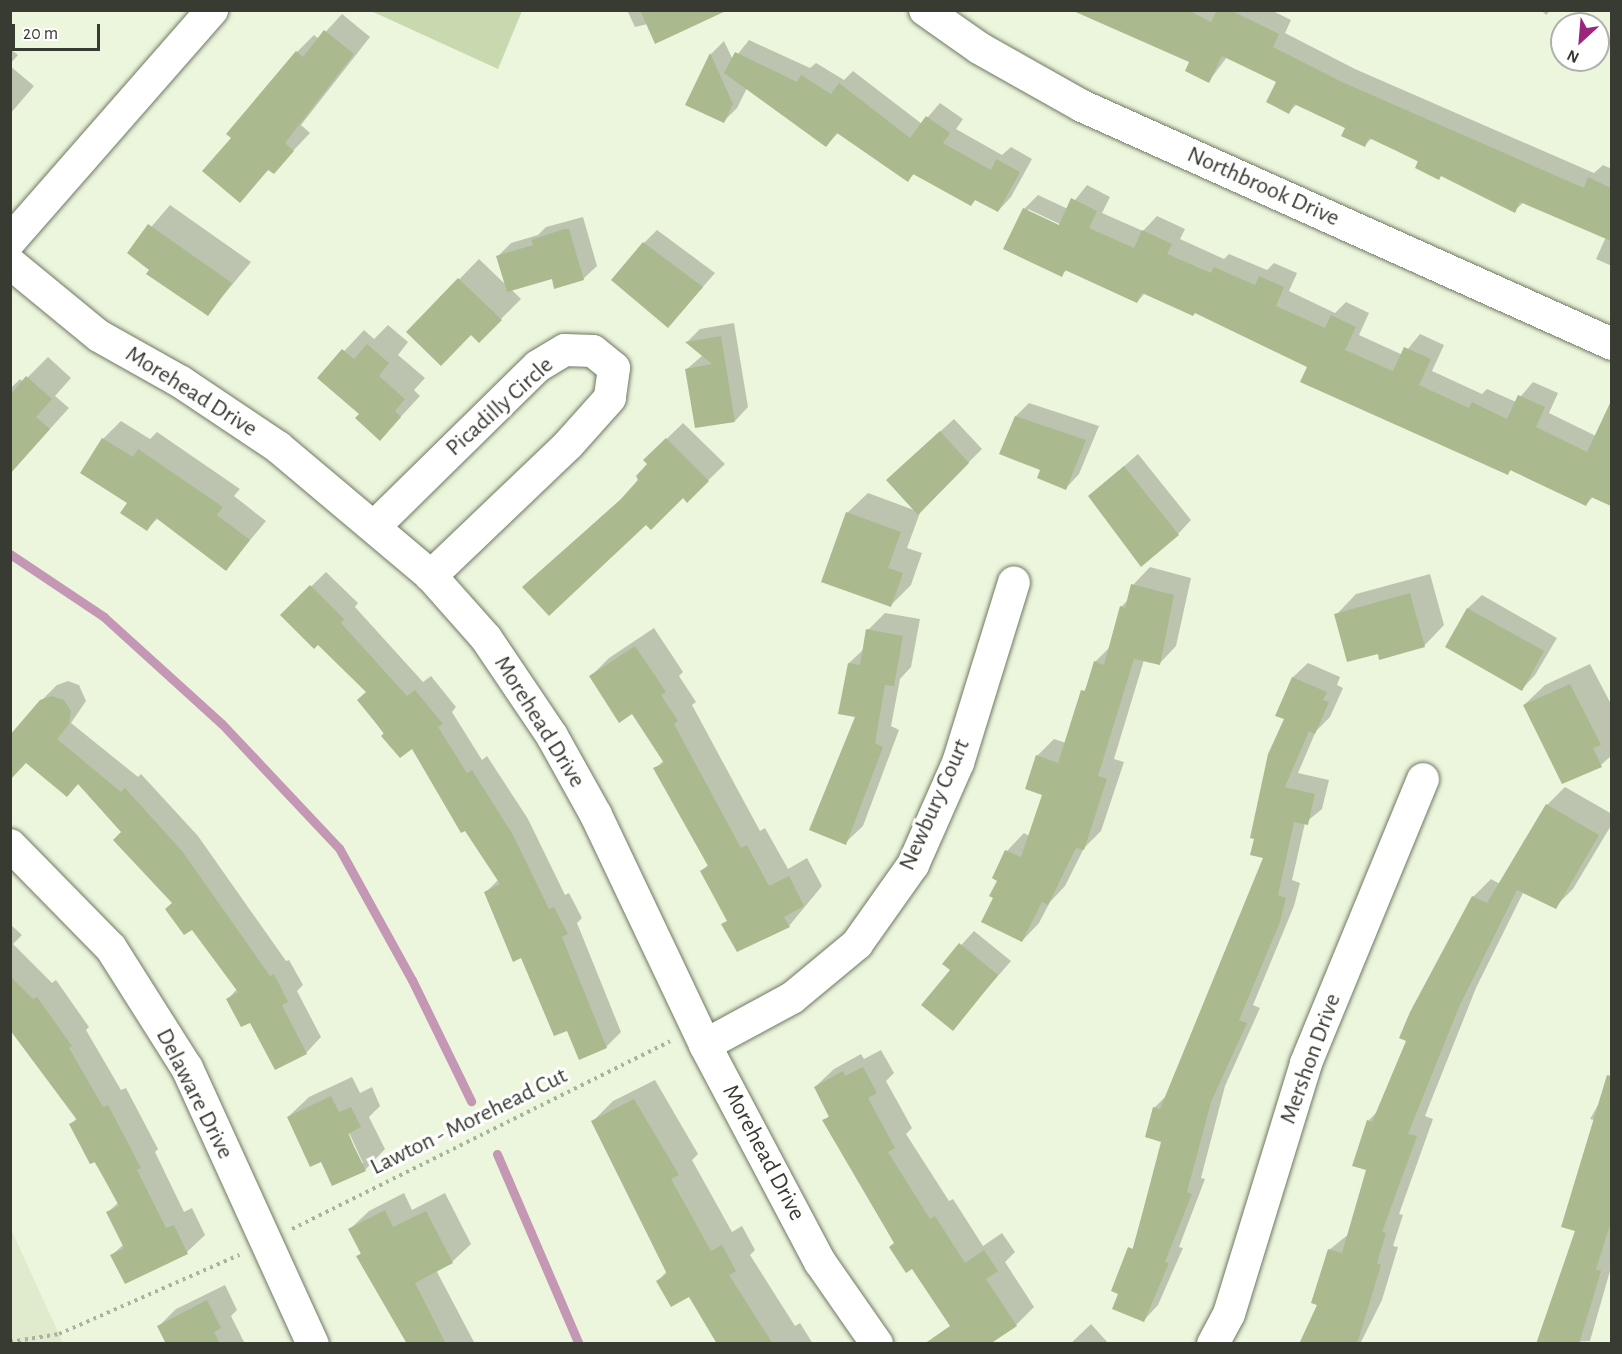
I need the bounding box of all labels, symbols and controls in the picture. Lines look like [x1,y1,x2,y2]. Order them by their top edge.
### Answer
scale bar [15,12,104,50]
north arrow [1550,12,1610,72]
text: 20 m [23,25,58,43]
text: N [1564,47,1581,66]
street label: Northbrook Drive [1182,141,1344,233]
street label: Morehead Drive [120,340,262,444]
street label: Picadilly Circle [440,351,560,463]
street label: Morehead Drive [487,651,591,793]
street label: Newbury Court [893,735,977,875]
street label: Mershon Drive [1274,990,1348,1128]
street label: Delaware Drive [149,1024,239,1164]
street label: Lawton - Morehead Cut [366,1062,572,1182]
street label: Morehead Drive [715,1080,811,1226]

